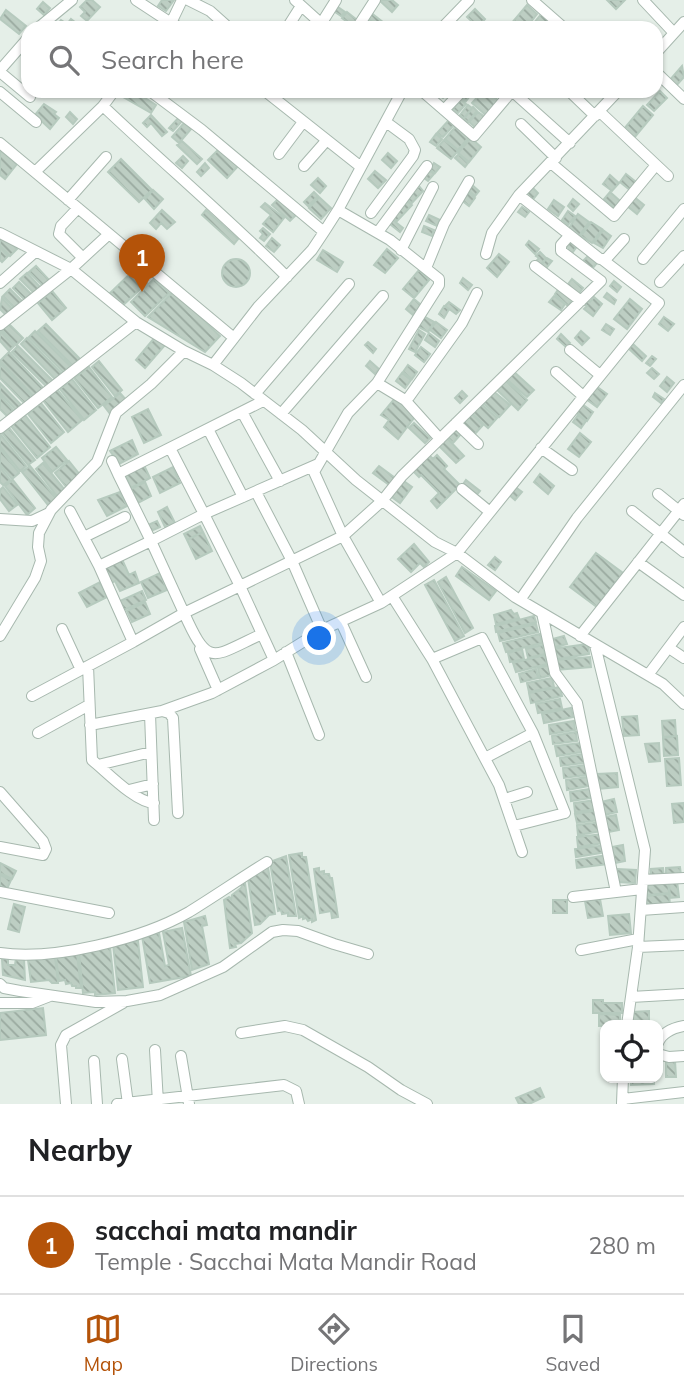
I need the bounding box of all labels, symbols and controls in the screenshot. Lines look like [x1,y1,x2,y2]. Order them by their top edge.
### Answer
search box [21,21,663,98]
icon: search [45,41,83,79]
text: Search here [101,43,244,76]
pin: 1 [119,234,165,292]
your location [302,621,336,655]
map controls [600,1020,663,1083]
button: locate [600,1020,663,1083]
text: Nearby [28,1131,132,1169]
text: sacchai mata mandir [95,1214,357,1247]
text: 1 [44,1231,58,1260]
text: 280 m [588,1231,656,1260]
text: Temple · Sacchai Mata Mandir Road [95,1247,477,1276]
tab: Map [84,1310,123,1376]
tab: Directions [290,1310,378,1376]
tab: Saved [545,1310,600,1376]

